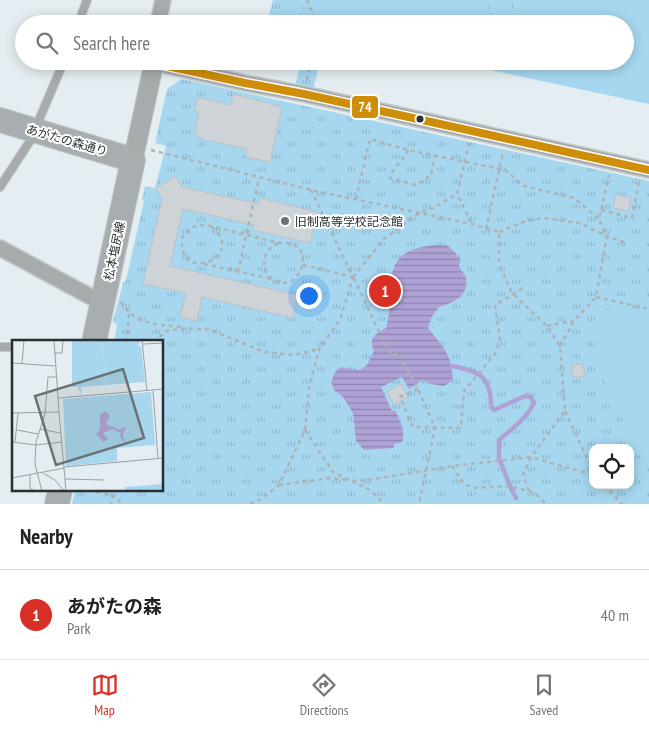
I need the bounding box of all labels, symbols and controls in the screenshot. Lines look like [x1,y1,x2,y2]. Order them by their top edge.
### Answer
search box [15,15,634,70]
icon: search [33,29,61,57]
text: Search here [73,31,150,55]
line badge: 74 [351,95,379,119]
text: 74 [358,98,372,116]
unlabelled marker [415,114,425,124]
street label: あがたの森通り [25,121,109,159]
place label: 旧制高等学校記念館 [295,214,403,229]
marker: 旧制高等学校記念館 [279,215,291,227]
street label: 松本塩尻線 [100,220,128,282]
pin: 1 [369,272,401,310]
your location [296,283,322,309]
inset map [12,340,164,492]
map controls [589,444,634,489]
button: locate [589,444,634,489]
text: Nearby [20,523,73,550]
text: あがたの森 [67,594,162,618]
text: 1 [32,605,40,625]
text: 40 m [601,605,629,625]
text: Park [67,618,91,638]
tab: Map [91,671,119,719]
tab: Directions [300,671,348,719]
tab: Saved [530,671,558,719]

